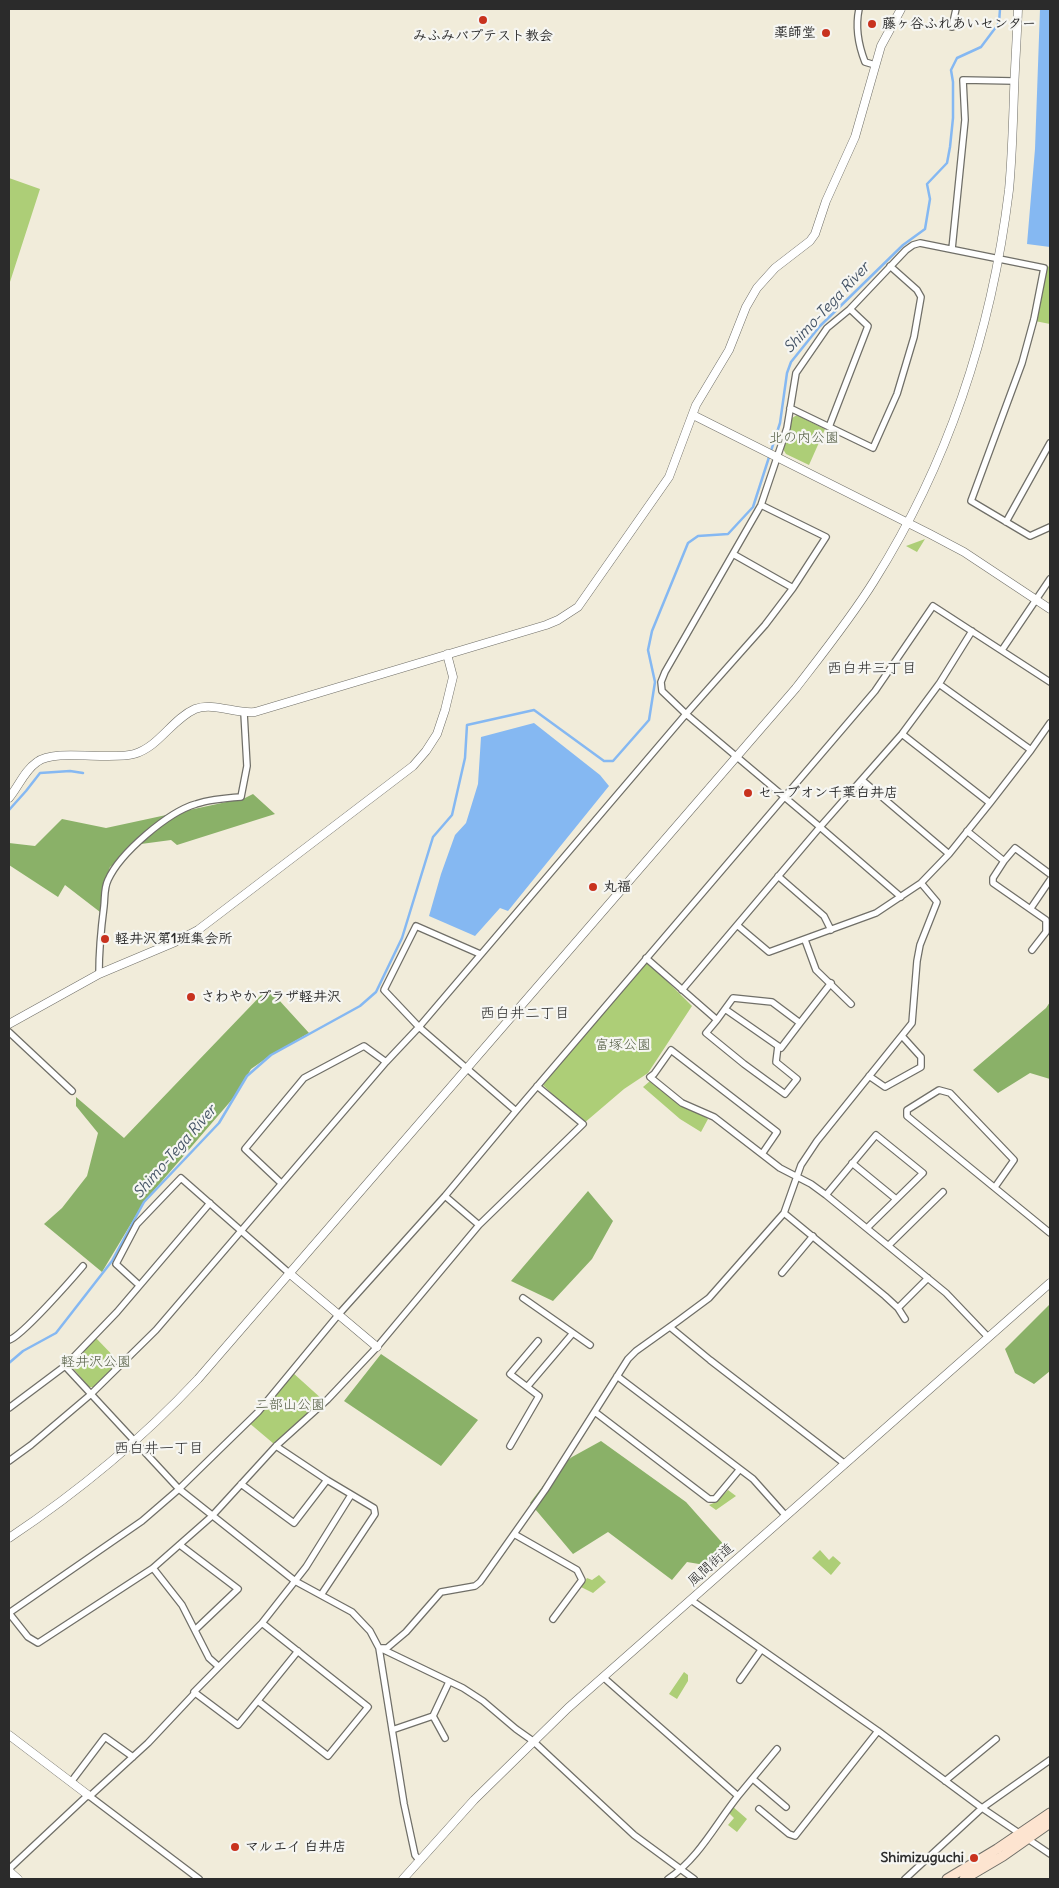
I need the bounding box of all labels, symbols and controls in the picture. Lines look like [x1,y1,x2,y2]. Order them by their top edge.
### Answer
marker: みふみバプテスト教会 [477,14,489,26]
place label: 藤ヶ谷ふれあいセンター [882,16,1036,32]
marker: 藤ヶ谷ふれあいセンター [866,18,878,30]
place label: 薬師堂 [774,25,816,41]
marker: 薬師堂 [820,27,832,39]
place label: みふみバプテスト教会 [413,28,553,44]
water label: Shimo-Tega River [780,259,874,357]
park label: 北の内公園 [769,430,839,446]
district label: 西白井三丁目 [827,660,917,678]
place label: セーブオン千葉白井店 [758,785,898,801]
marker: セーブオン千葉白井店 [742,787,754,799]
place label: 丸福 [603,879,631,895]
marker: 丸福 [587,881,599,893]
place label: 軽井沢第1班集会所 [115,931,233,947]
marker: 軽井沢第1班集会所 [99,933,111,945]
place label: さわやかプラザ軽井沢 [201,989,341,1005]
marker: さわやかプラザ軽井沢 [185,991,197,1003]
district label: 西白井二丁目 [480,1005,570,1023]
park label: 富塚公園 [595,1037,651,1053]
water label: Shimo-Tega River [130,1102,220,1202]
park label: 軽井沢公園 [61,1354,131,1370]
park label: 二部山公園 [255,1397,325,1413]
district label: 西白井一丁目 [114,1440,204,1458]
street label: 風間街道 [685,1540,737,1590]
place label: マルエイ 白井店 [245,1839,346,1855]
marker: マルエイ 白井店 [229,1841,241,1853]
place label: Shimizuguchi [881,1850,964,1866]
marker: Shimizuguchi [968,1852,980,1864]

